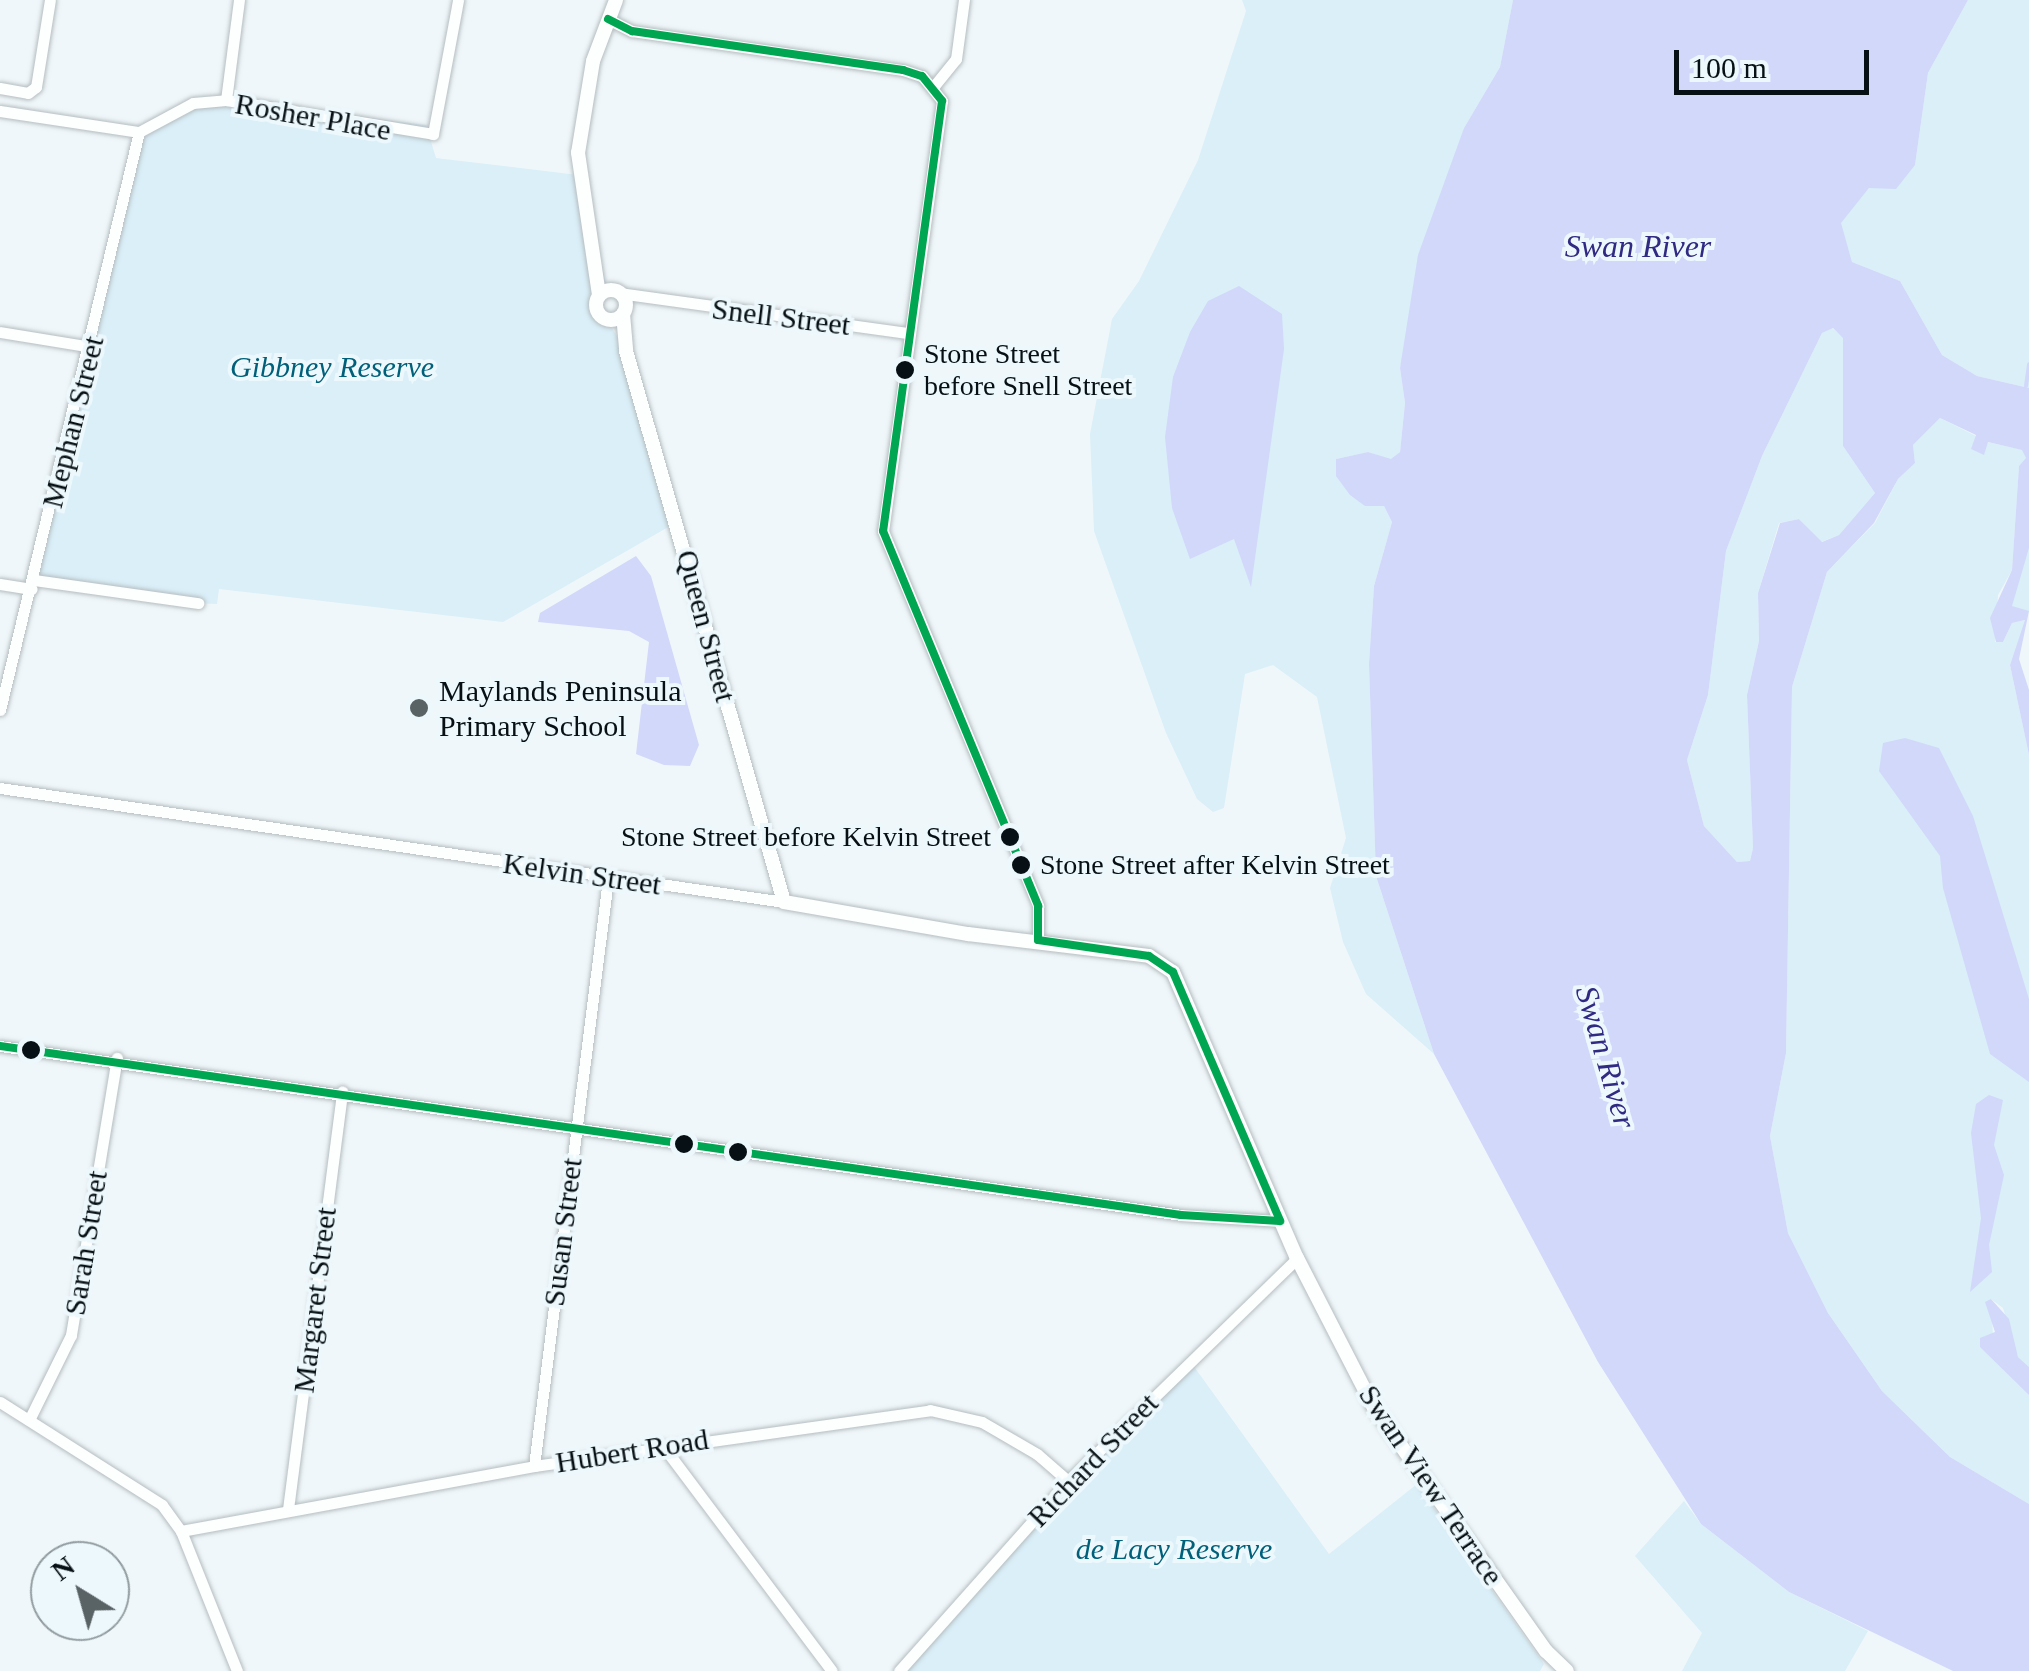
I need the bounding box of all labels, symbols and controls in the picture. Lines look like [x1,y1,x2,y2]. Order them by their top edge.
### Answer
scale bar [1679,30,1874,92]
text: 100 m [1691,51,1767,84]
street label: Rosher Place [232,86,394,148]
water label: Swan River [1565,227,1711,265]
street label: Snell Street [710,291,852,343]
street label: Mephan Street [34,332,112,512]
place label: Stone Street before Snell Street [924,337,1132,403]
park label: Gibbney Reserve [230,349,434,385]
marker: Stone Street before Snell Street [895,360,915,380]
street label: Queen Street [668,546,744,706]
place label: Maylands Peninsula Primary School [439,673,681,744]
marker: Maylands Peninsula Primary School [408,697,430,719]
place label: Stone Street before Kelvin Street [621,820,991,854]
marker: Stone Street before Kelvin Street [1000,827,1020,847]
street label: Kelvin Street [501,845,663,903]
place label: Stone Street after Kelvin Street [1040,848,1390,882]
marker: Stone Street after Kelvin Street [1011,855,1031,875]
water label: Swan River [1567,981,1645,1133]
unlabelled marker [21,1040,41,1060]
unlabelled marker [674,1134,694,1154]
unlabelled marker [728,1142,748,1162]
street label: Susan Street [536,1156,590,1308]
street label: Sarah Street [57,1168,115,1318]
street label: Margaret Street [286,1205,344,1395]
street label: Swan View Terrace [1351,1378,1511,1592]
street label: Richard Street [1020,1385,1166,1535]
street label: Hubert Road [553,1421,711,1481]
park label: de Lacy Reserve [1076,1531,1272,1567]
north arrow [30,1541,130,1641]
text: N [45,1550,80,1587]

